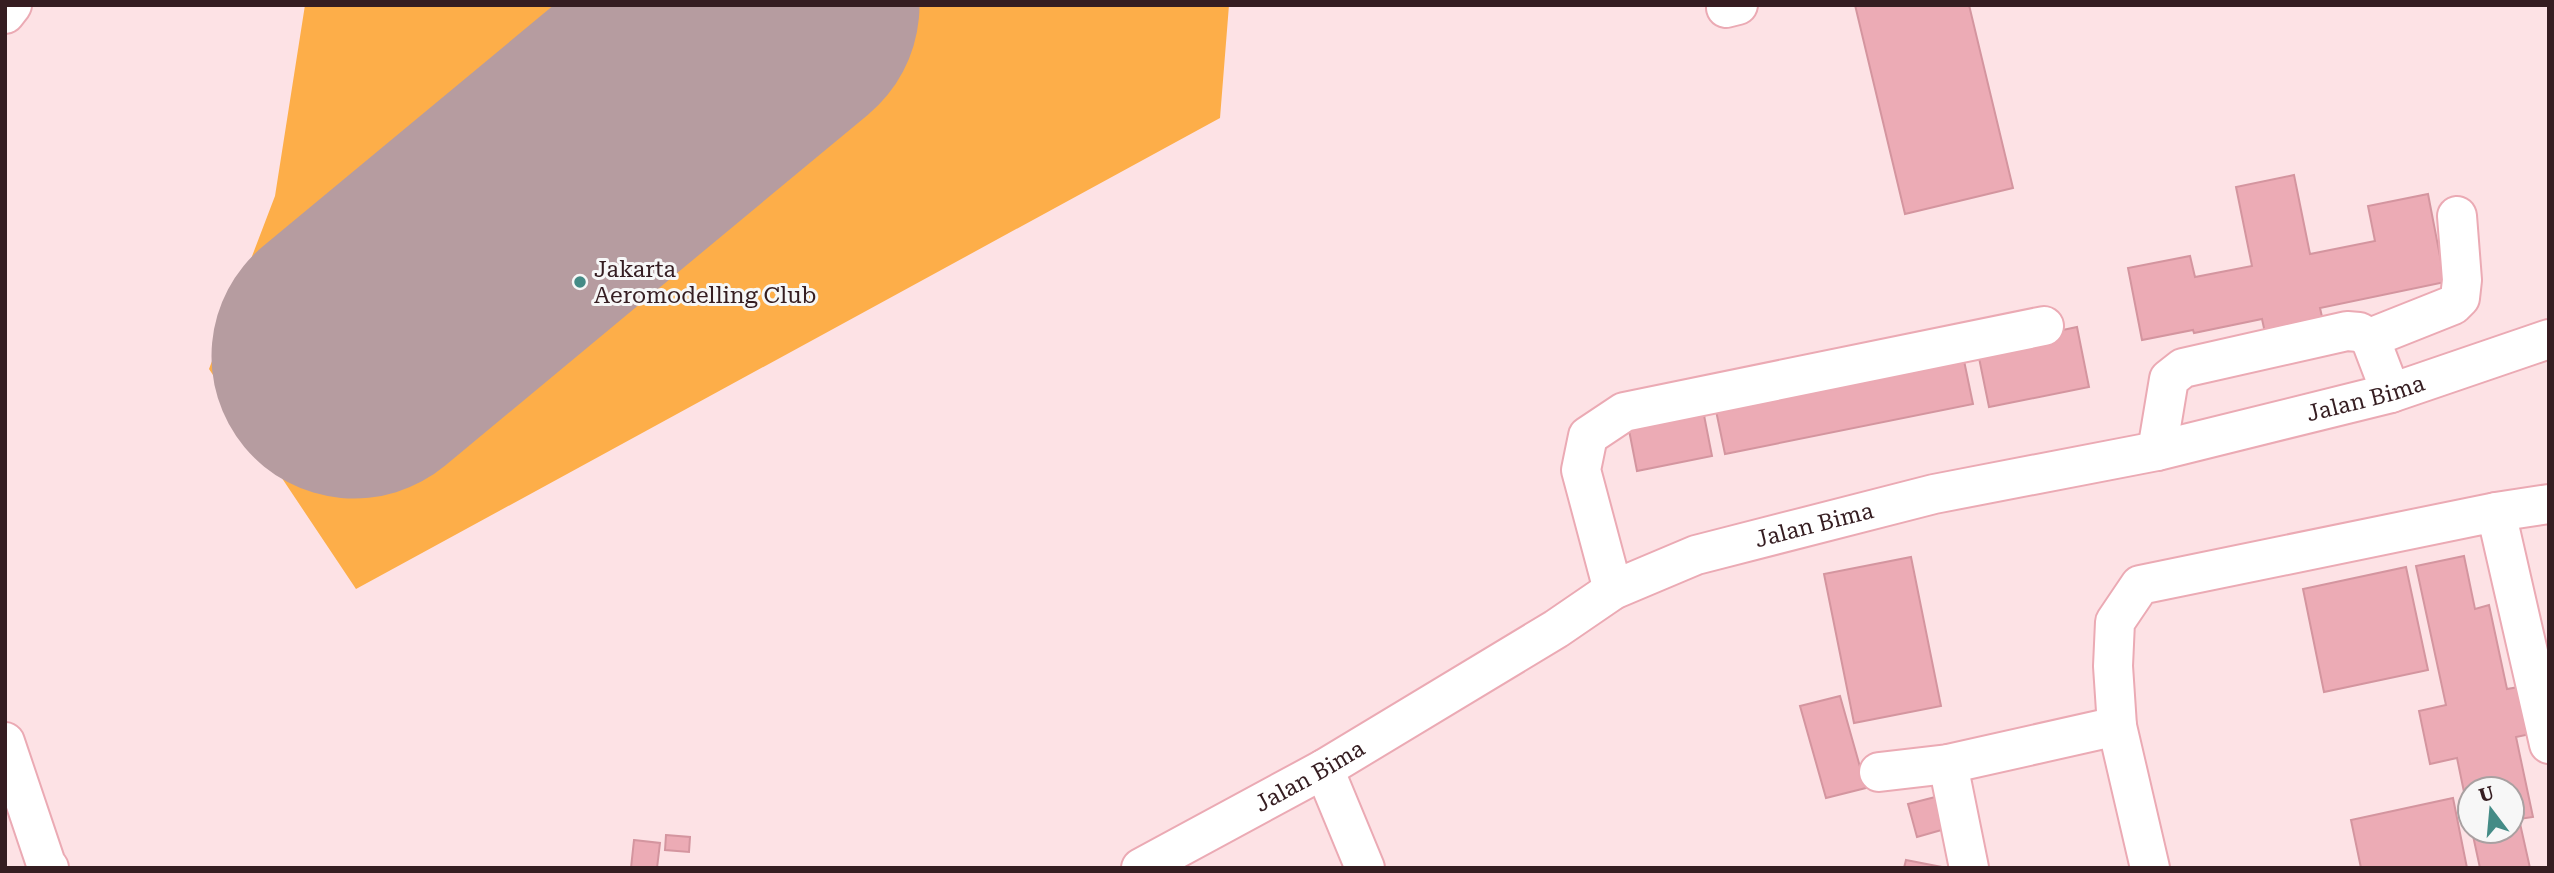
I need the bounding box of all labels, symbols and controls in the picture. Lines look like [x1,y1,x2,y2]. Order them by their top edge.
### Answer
place label: Jakarta Aeromodelling Club [594,256,816,309]
marker: Jakarta Aeromodelling Club [572,274,588,290]
street label: Jalan Bima [2304,369,2429,427]
street label: Jalan Bima [1752,497,1877,553]
street label: Jalan Bima [1250,735,1370,818]
north arrow [2456,775,2526,845]
text: U [2476,781,2497,807]

